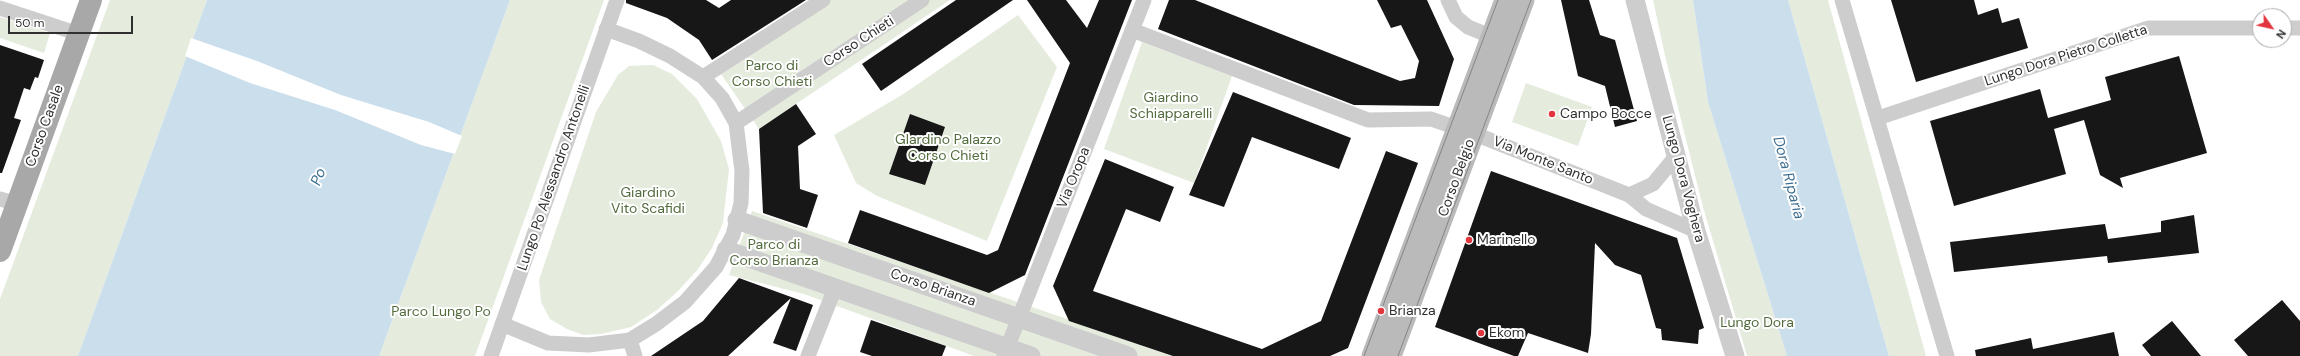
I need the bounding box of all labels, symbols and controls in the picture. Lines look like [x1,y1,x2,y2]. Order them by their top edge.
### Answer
scale bar [10,8,135,34]
north arrow [2252,8,2292,48]
street label: Corso Chieti [821,13,897,71]
text: 50 m [15,15,44,31]
street label: Lungo Dora Pietro Colletta [1983,22,2149,90]
text: N [2273,27,2289,41]
park label: Parco di Corso Chieti [732,58,812,90]
street label: Corso Casale [22,83,68,169]
street label: Lungo Po Alessandro Antonelli [514,83,594,273]
park label: Giardino Schiapparelli [1130,90,1212,122]
place label: Campo Bocce [1560,106,1652,122]
marker: Campo Bocce [1547,109,1557,119]
street label: Lungo Dora Voghera [1658,114,1708,244]
park label: GIardino Palazzo Corso Chieti [895,132,1001,164]
street label: Via Monte Santo [1490,133,1596,189]
water label: Dora Riparia [1768,135,1808,221]
street label: Corso Belgio [1435,137,1479,219]
street label: Via Oropa [1054,145,1094,211]
water label: Po [307,166,331,188]
park label: Giardino Vito Scafidi [611,185,685,218]
place label: Marinello [1477,232,1535,248]
marker: Marinello [1464,235,1474,245]
park label: Parco di Corso Brianza [729,237,819,270]
street label: Corso Brianza [888,266,978,310]
place label: Brianza [1389,303,1436,319]
park label: Parco Lungo Po [391,304,491,320]
marker: Brianza [1376,306,1386,316]
park label: Lungo Dora [1720,315,1794,331]
place label: Ekom [1489,325,1524,341]
marker: Ekom [1476,328,1486,338]

